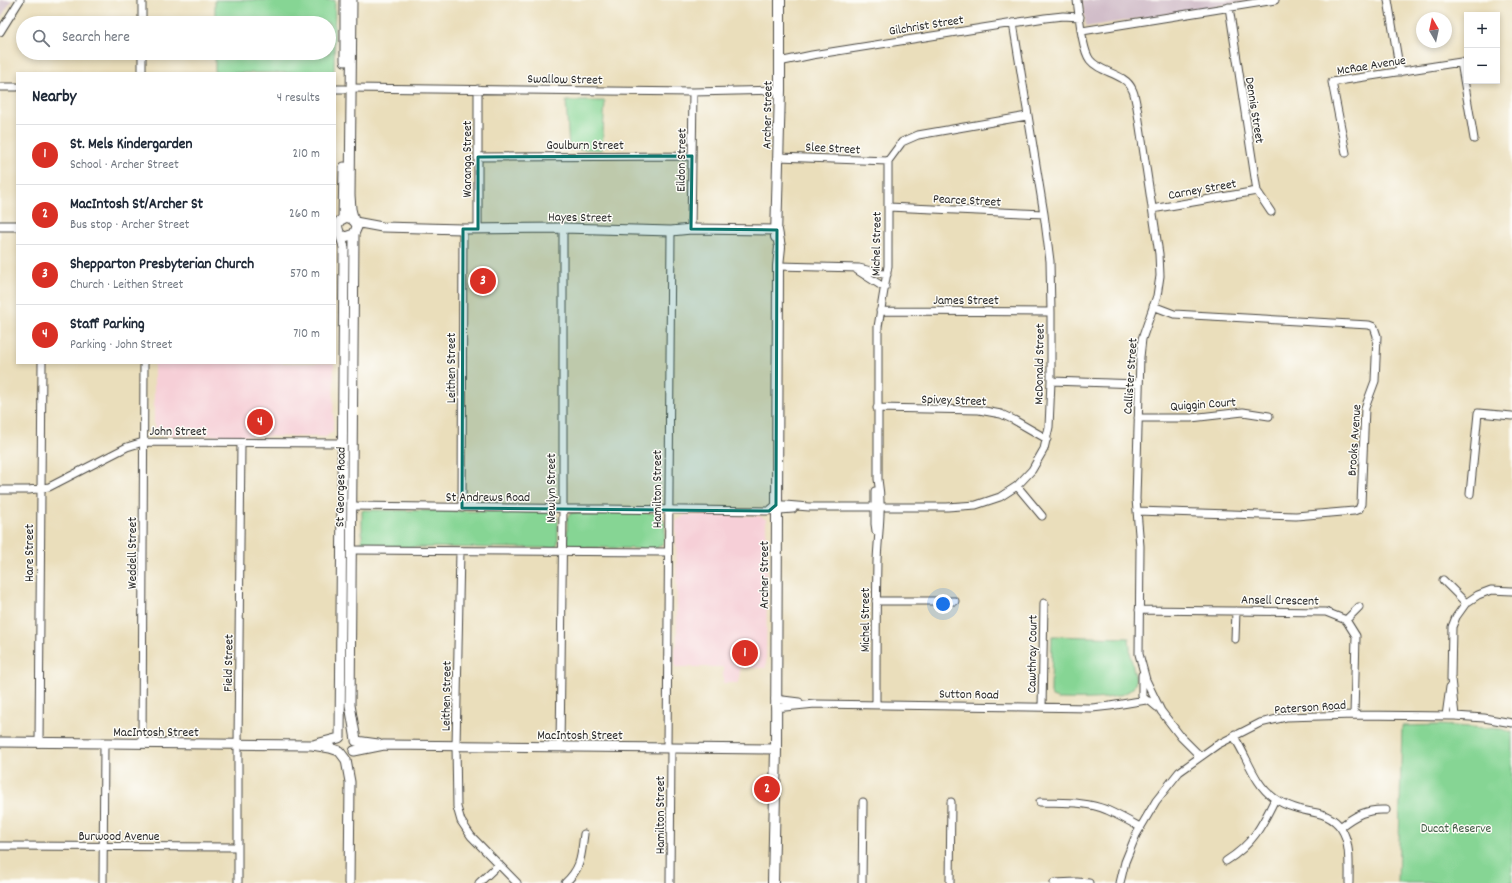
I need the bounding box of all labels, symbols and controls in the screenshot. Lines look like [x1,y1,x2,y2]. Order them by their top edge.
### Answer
street label: Gilchrist Street [888,11,965,42]
north arrow [1416,12,1452,48]
map controls [1464,12,1500,84]
button: + [1464,12,1500,48]
search box [16,16,336,60]
icon: search [30,27,52,49]
text: Search here [62,27,130,49]
button: − [1464,48,1500,84]
street label: McRae Avenue [1336,52,1407,81]
street label: Swallow Street [527,70,603,91]
street label: Dennis Street [1239,76,1268,145]
street label: Archer Street [758,81,779,149]
text: Nearby [32,86,76,110]
text: 4 results [277,89,320,108]
street label: Waranga Street [459,120,478,197]
street label: Eildon Street [672,128,693,192]
text: St. Mels Kindergarden [70,134,192,156]
street label: Goulburn Street [546,137,624,156]
street label: Slee Street [805,139,861,160]
text: 1 [44,145,46,164]
text: 210 m [292,145,320,164]
text: School · Archer Street [70,156,179,175]
street label: Carney Street [1167,175,1238,206]
street label: Pearce Street [932,190,1002,213]
text: MacIntosh St/Archer St [70,194,203,216]
text: 2 [42,205,48,224]
text: 260 m [289,205,320,224]
street label: Hayes Street [548,208,612,229]
street label: Michel Street [867,211,888,276]
text: Bus stop · Archer Street [70,216,189,235]
text: Shepparton Presbyterian Church [70,254,254,276]
text: 3 [42,265,48,284]
text: 570 m [290,265,320,284]
pin: 3 [470,266,496,296]
text: Church · Leithen Street [70,276,183,295]
street label: James Street [933,292,999,311]
text: Staff Parking [70,314,145,336]
street label: McDonald Street [1030,323,1051,405]
text: 4 [42,325,48,344]
text: 710 m [293,325,320,344]
street label: Leithen Street [443,333,462,403]
text: Parking · John Street [70,336,172,355]
street label: Callister Street [1119,337,1144,415]
street label: Spivey Street [921,391,987,412]
street label: Quiggin Court [1170,394,1237,417]
street label: Brooks Avenue [1344,403,1367,477]
pin: 4 [247,407,273,437]
street label: John Street [149,423,207,442]
street label: St Georges Road [331,447,352,527]
street label: Hamilton Street [649,450,668,528]
street label: Newlyn Street [543,453,562,523]
street label: St Andrews Road [446,489,530,508]
street label: Weddell Street [124,517,143,589]
street label: Hare Street [21,524,40,582]
street label: Archer Street [756,541,775,609]
street label: Michel Street [857,588,876,652]
street label: Ansell Crescent [1241,591,1319,612]
your location [933,594,953,614]
street label: Cawthray Court [1023,615,1044,693]
street label: Field Street [219,634,240,692]
pin: 1 [732,638,758,668]
street label: Leithen Street [437,660,458,731]
street label: Sutton Road [939,685,999,706]
street label: Paterson Road [1274,697,1347,720]
street label: MacIntosh Street [113,724,199,743]
street label: MacIntosh Street [537,727,623,746]
pin: 2 [754,774,780,804]
street label: Hamilton Street [652,776,671,854]
park label: Ducat Reserve [1421,820,1492,839]
street label: Burwood Avenue [78,828,160,847]

